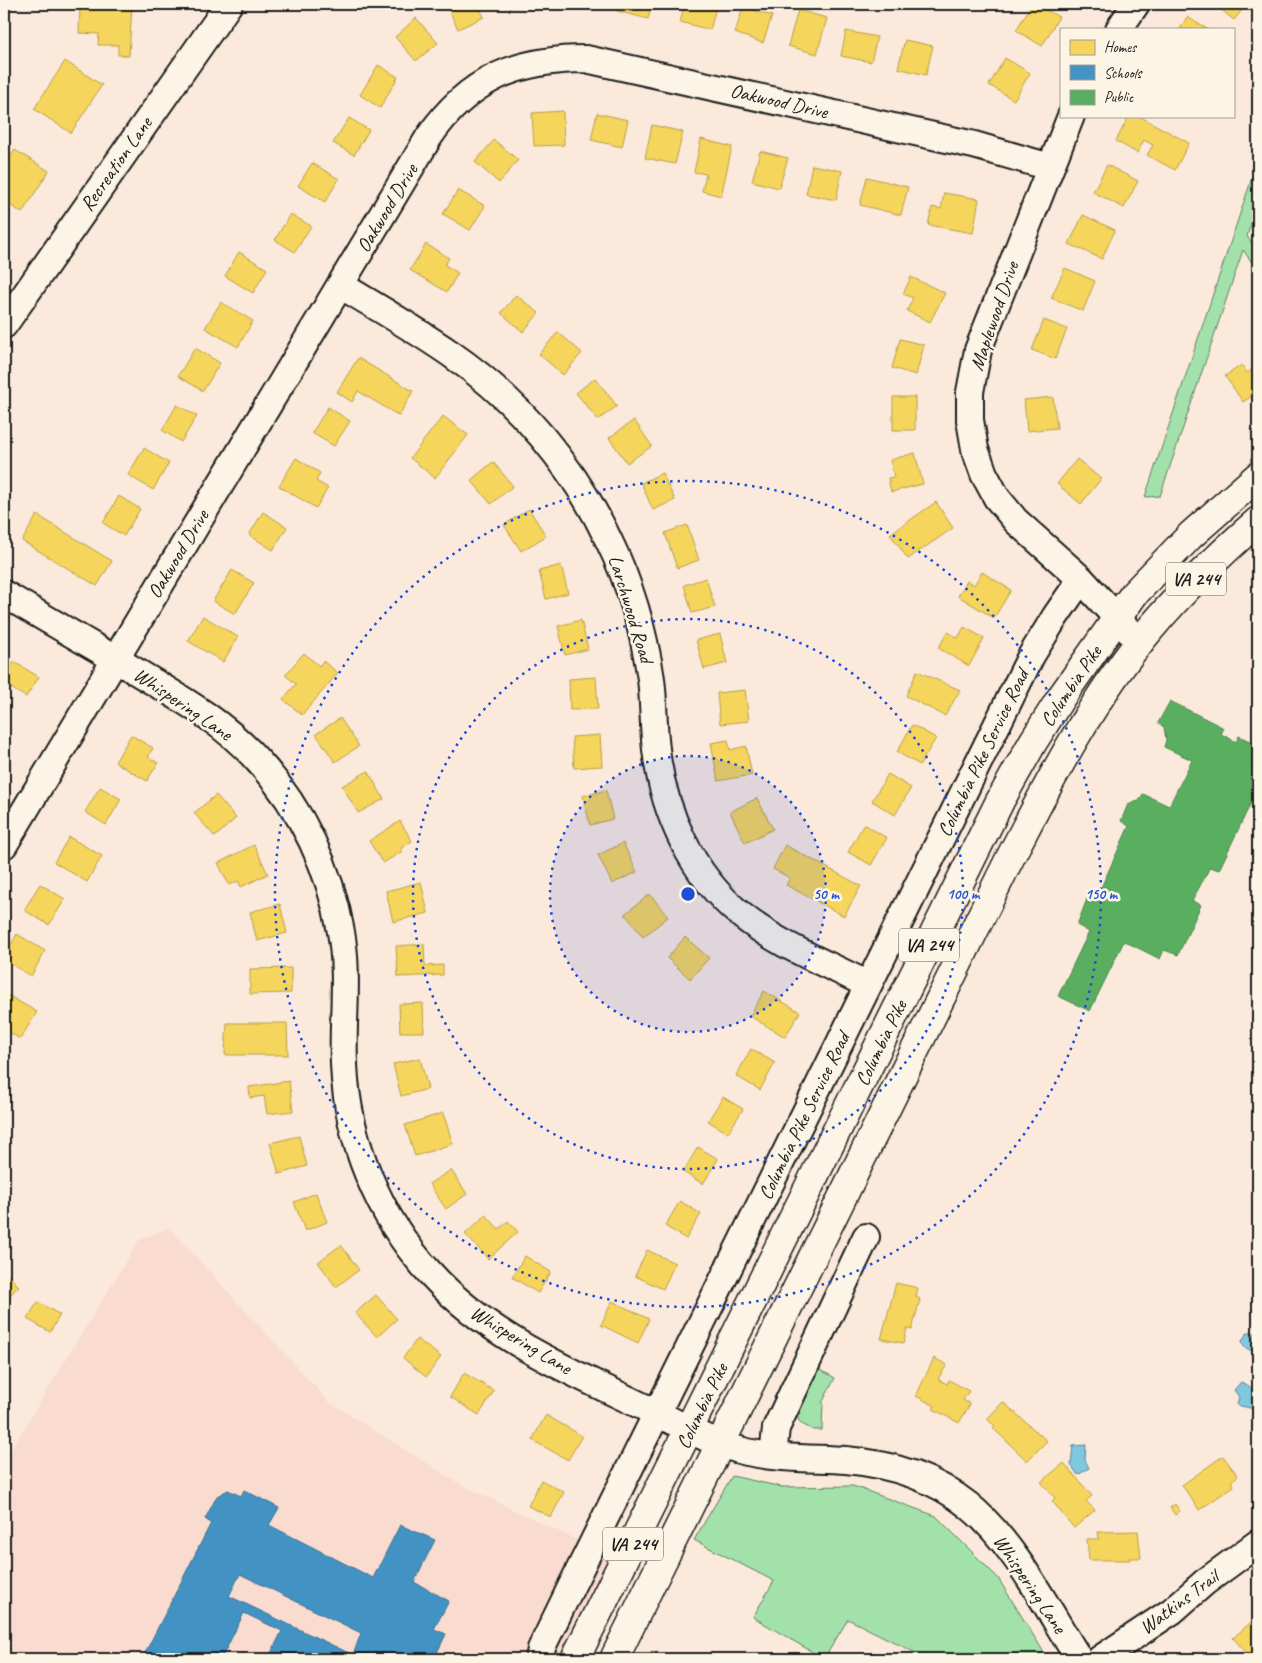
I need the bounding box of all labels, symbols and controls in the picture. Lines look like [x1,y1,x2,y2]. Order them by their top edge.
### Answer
legend [1060,28,1234,118]
text: Homes [1104,38,1138,57]
text: Schools [1104,64,1143,83]
street label: Oakwood Drive [728,78,832,125]
text: Public [1104,88,1134,107]
street label: Recreation Lane [74,111,159,216]
street label: Oakwood Drive [351,158,424,257]
street label: Maplewood Drive [964,257,1025,374]
street label: Oakwood Drive [142,504,215,603]
street label: Larchwood Road [603,552,660,669]
road number: VA 244 [1166,562,1226,596]
street label: Columbia Pike [1035,639,1108,731]
street label: Whispering Lane [129,662,238,747]
street label: Columbia Pike Service Road [932,663,1036,841]
centre of rings [679,885,697,903]
text: 50 m [813,885,840,904]
text: 100 m [947,885,981,904]
text: 150 m [1085,885,1119,904]
road number: VA 244 [899,928,959,962]
street label: Columbia Pike [850,995,913,1090]
street label: Columbia Pike Service Road [753,1026,857,1204]
street label: Whispering Lane [466,1300,577,1381]
street label: Columbia Pike [671,1358,734,1453]
road number: VA 244 [603,1528,663,1560]
street label: Whispering Lane [988,1530,1073,1639]
street label: Watkins Trail [1135,1562,1226,1640]

